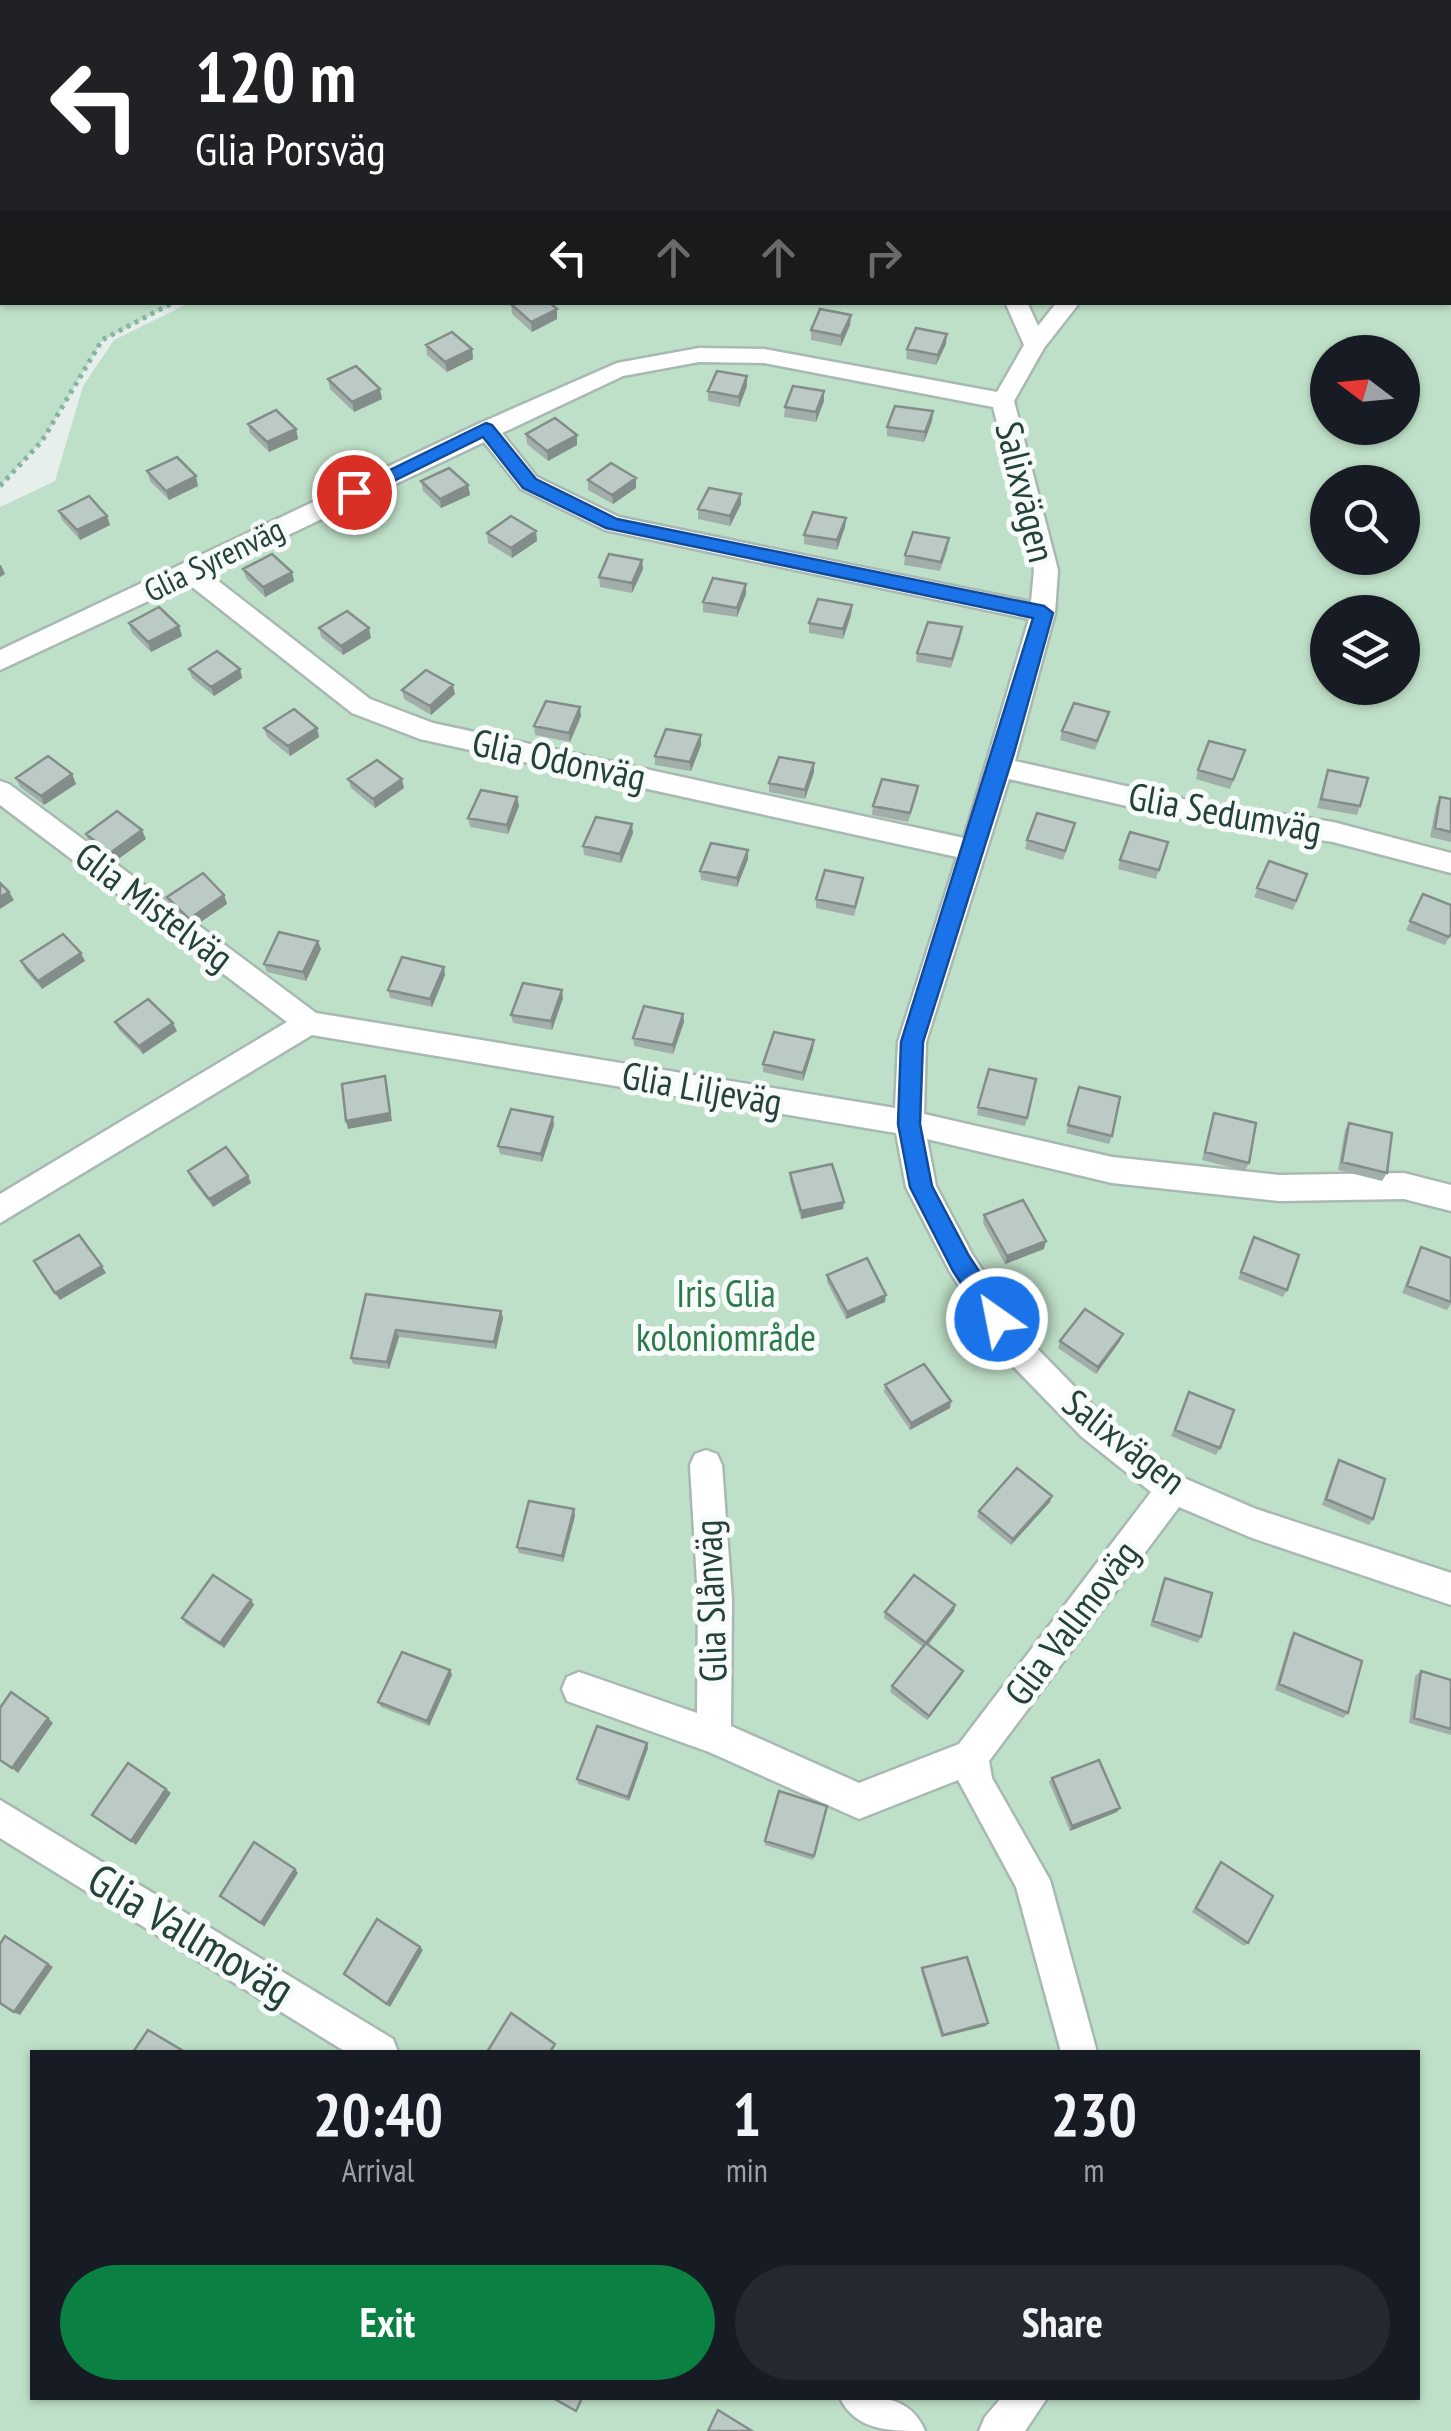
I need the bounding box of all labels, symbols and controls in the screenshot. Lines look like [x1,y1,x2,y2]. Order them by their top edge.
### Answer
text: 120 m [195,31,356,121]
icon: left [30,40,160,170]
text: Glia Porsväg [195,119,386,177]
icon: left [541,230,596,285]
icon: ahead [646,230,701,285]
icon: ahead [751,230,806,285]
icon: right [856,230,911,285]
north arrow [1310,335,1420,445]
map controls [1310,335,1420,705]
street label: Salixvägen [985,416,1068,567]
pin [312,450,397,535]
icon: arrive [327,465,382,520]
button: search [1310,465,1420,575]
street label: Glia Syrenväg [137,507,290,611]
button: layers [1310,595,1420,705]
street label: Glia Odonväg [468,716,650,801]
street label: Glia Sedumväg [1125,770,1326,853]
street label: Glia Mistelväg [66,830,244,981]
street label: Glia Liljeväg [618,1049,786,1126]
position arrow [945,1267,1049,1371]
park label: Iris Glia koloniområde [636,1268,816,1361]
street label: Salixvägen [1054,1378,1196,1504]
street label: Glia Slånväg [682,1519,737,1683]
street label: Glia Vallmoväg [993,1530,1149,1714]
street label: Glia Vallmoväg [78,1849,305,2017]
text: 20:40 [313,2075,443,2153]
text: 1 [733,2075,761,2153]
text: 230 [1051,2075,1137,2153]
text: Arrival [342,2149,414,2191]
text: min [726,2149,768,2191]
text: m [1083,2149,1104,2191]
button: Exit [60,2265,715,2380]
button: Share [735,2265,1390,2380]

